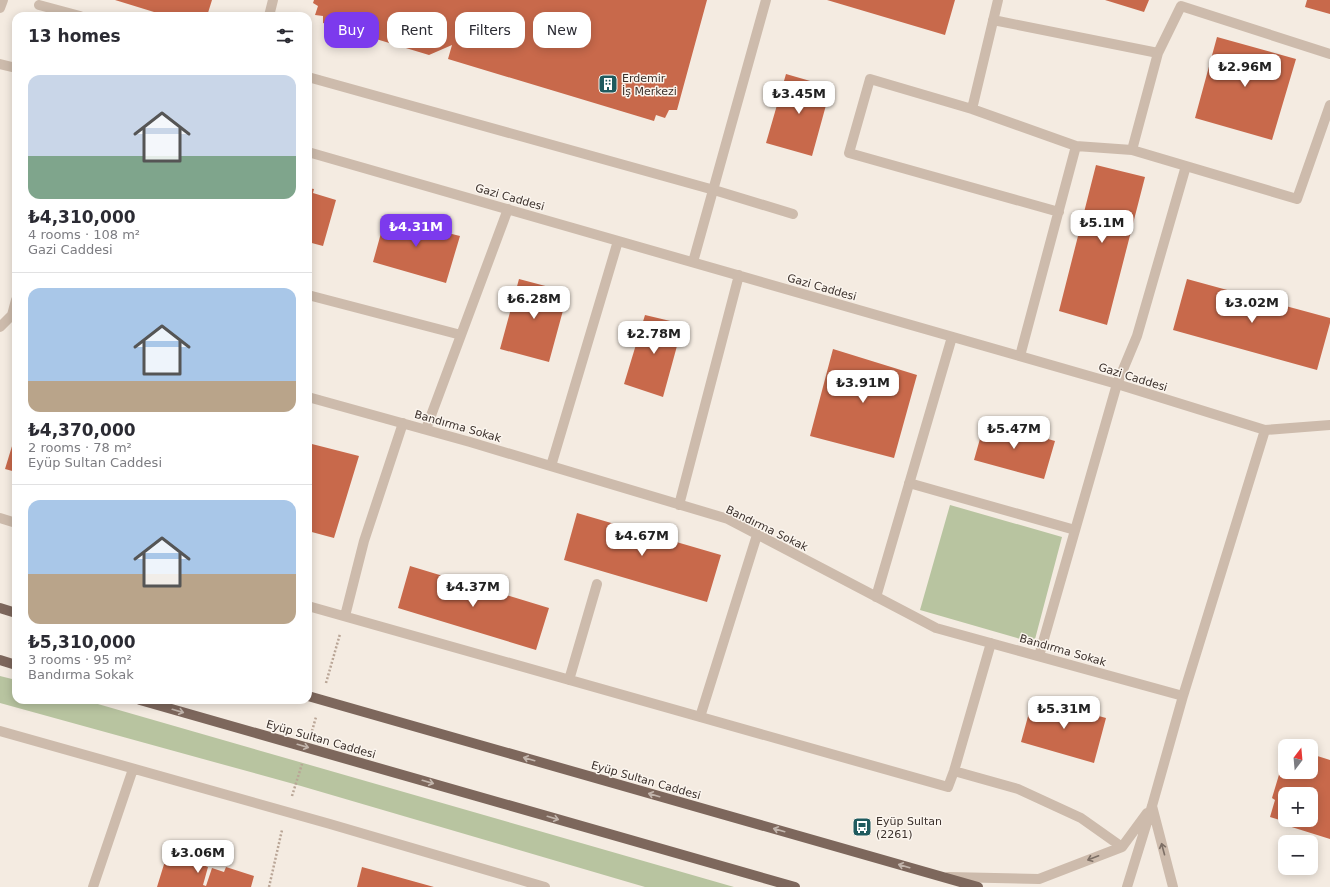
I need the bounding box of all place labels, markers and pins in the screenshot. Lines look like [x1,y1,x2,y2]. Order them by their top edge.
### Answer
pin: ₺2.96M [1212,54,1278,88]
place label: Erdemir İş Merkezi [622,72,677,98]
building icon: Erdemir İş Merkezi [597,73,619,95]
pin: ₺3.45M [766,81,832,115]
pin: ₺5.1M [1074,210,1130,244]
pin: ₺4.31M [383,214,449,248]
pin: ₺6.28M [501,286,567,320]
pin: ₺3.02M [1219,290,1285,324]
pin: ₺2.78M [621,321,687,355]
pin: ₺3.91M [830,370,896,404]
pin: ₺5.47M [981,416,1047,450]
pin: ₺4.67M [609,523,675,557]
pin: ₺4.37M [440,574,506,608]
pin: ₺5.31M [1031,696,1097,730]
place label: Eyüp Sultan (2261) [876,815,942,841]
bus stop icon: Eyüp Sultan (2261) [851,816,873,838]
pin: ₺3.06M [165,840,231,874]

